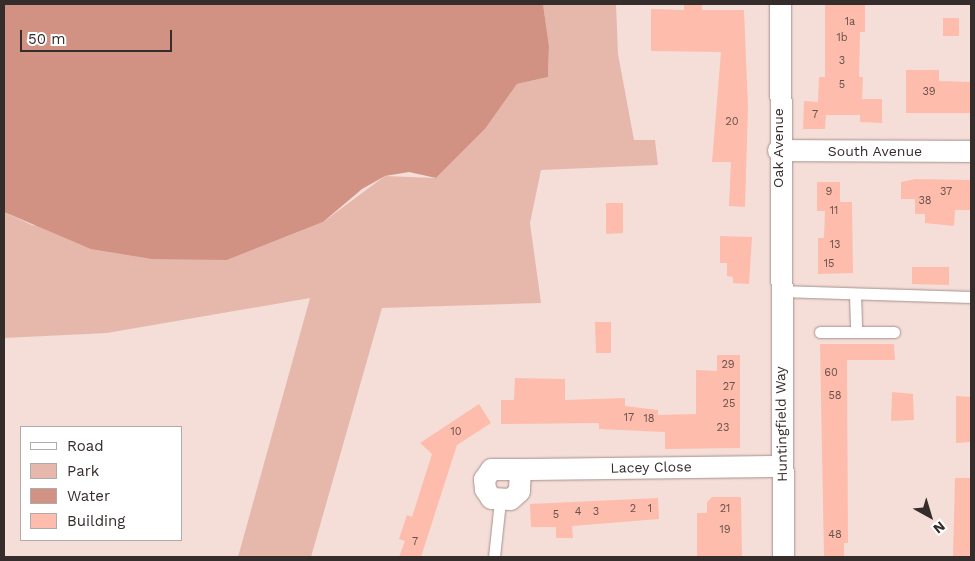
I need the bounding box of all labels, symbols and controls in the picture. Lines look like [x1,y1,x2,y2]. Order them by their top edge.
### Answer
house number: 1a [845,15,855,29]
scale bar [22,20,175,52]
text: 50 m [28,30,65,48]
house number: 1b [836,31,848,45]
house number: 3 [839,54,845,68]
house number: 5 [839,78,845,92]
house number: 39 [922,85,936,99]
street label: Oak Avenue [770,108,786,188]
house number: 7 [812,108,818,122]
house number: 20 [725,115,739,129]
street label: South Avenue [828,143,922,159]
house number: 9 [826,185,832,199]
house number: 37 [940,185,952,199]
house number: 38 [918,194,932,208]
house number: 11 [830,204,838,218]
house number: 13 [830,238,840,252]
house number: 15 [824,257,834,271]
house number: 29 [721,358,735,372]
street label: Huntingfield Way [772,366,790,482]
house number: 60 [824,366,838,380]
house number: 27 [723,380,735,394]
house number: 58 [828,389,842,403]
house number: 25 [723,397,735,411]
house number: 17 [624,411,634,425]
house number: 18 [643,412,655,426]
house number: 23 [717,421,729,435]
house number: 10 [450,425,462,439]
legend [20,426,182,541]
text: Road [67,437,104,455]
street label: Lacey Close [610,458,692,476]
text: Park [67,462,99,480]
text: Water [67,487,110,505]
north arrow [905,491,955,541]
house number: 2 [630,502,636,516]
house number: 1 [648,502,652,516]
house number: 21 [720,502,730,516]
house number: 4 [575,505,581,519]
house number: 3 [593,505,599,519]
house number: 5 [553,508,559,522]
text: Building [67,512,125,530]
text: N [930,518,949,537]
house number: 19 [719,523,731,537]
house number: 48 [828,528,842,542]
house number: 7 [412,535,418,549]

